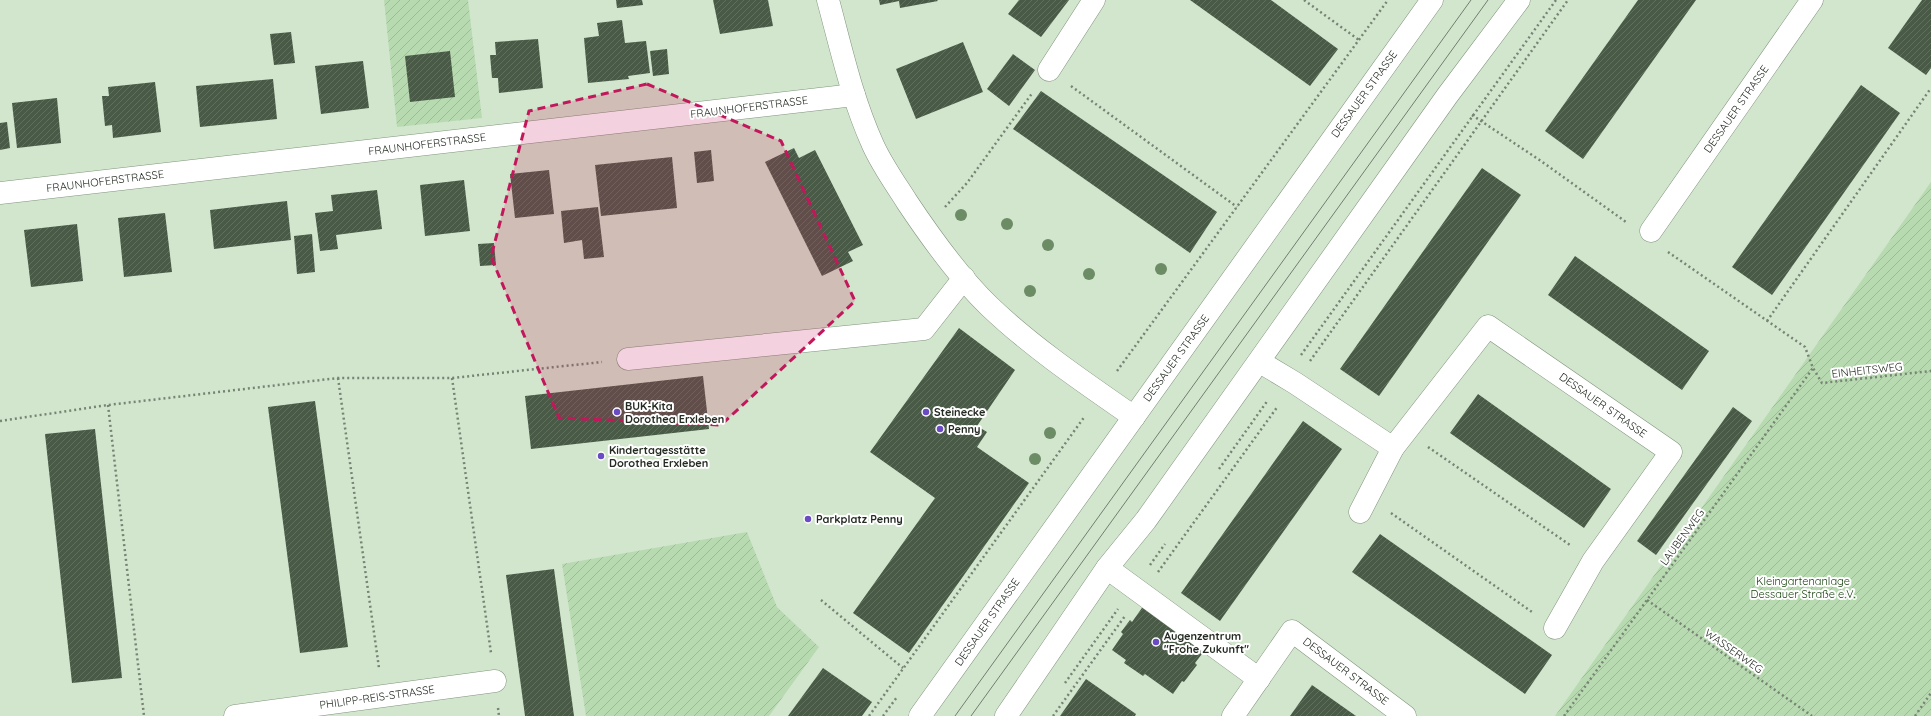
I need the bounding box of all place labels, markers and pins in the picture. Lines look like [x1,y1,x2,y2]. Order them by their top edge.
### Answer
place label: BUK-Kita Dorothea Erxleben [625,399,724,426]
place label: Steinecke [934,405,986,419]
marker: BUK-Kita Dorothea Erxleben [612,407,622,417]
marker: Steinecke [921,407,931,417]
place label: Penny [948,422,981,436]
marker: Penny [935,424,945,434]
place label: Kindertagesstätte Dorothea Erxleben [609,443,708,470]
marker: Kindertagesstätte Dorothea Erxleben [596,451,606,461]
place label: Parkplatz Penny [816,512,903,526]
marker: Parkplatz Penny [803,514,813,524]
place label: Augenzentrum "Frohe Zukunft" [1164,629,1249,656]
marker: Augenzentrum "Frohe Zukunft" [1151,637,1161,647]

